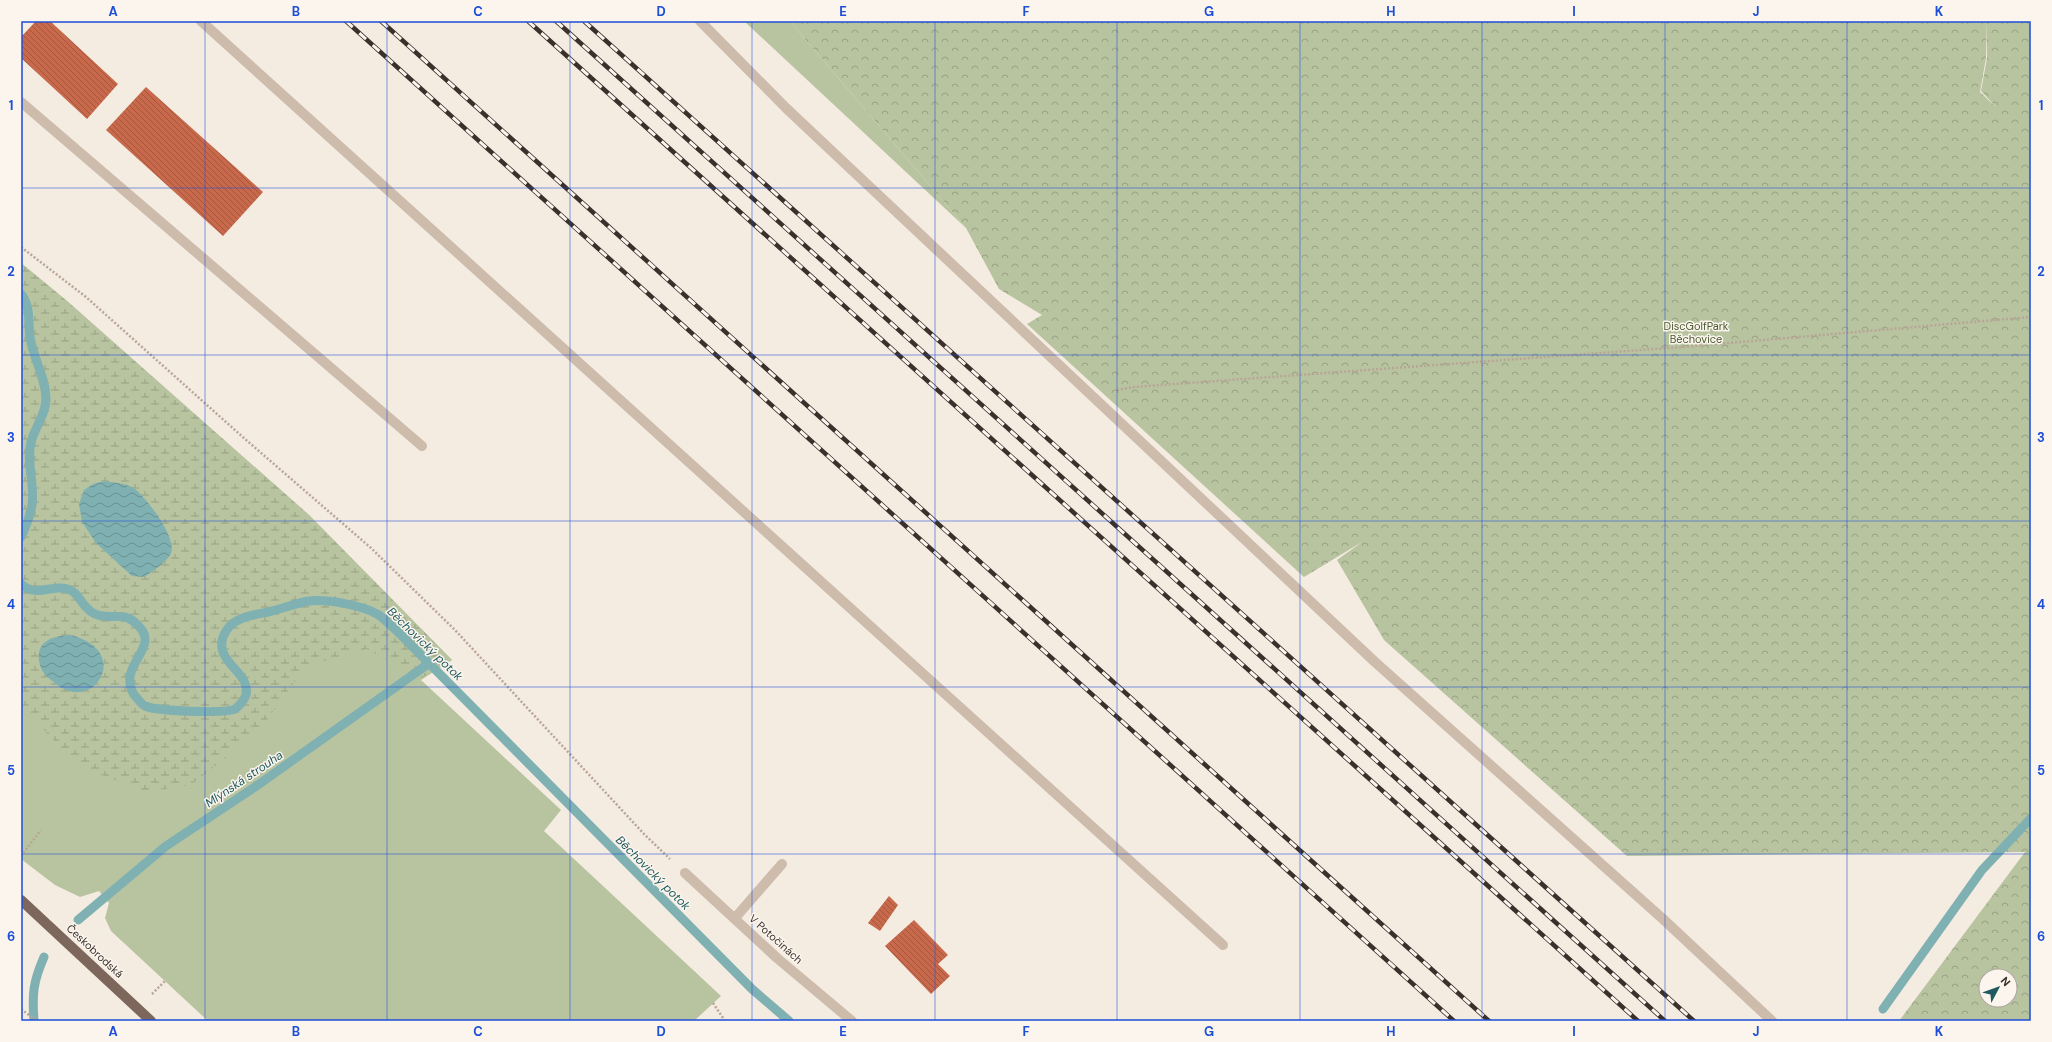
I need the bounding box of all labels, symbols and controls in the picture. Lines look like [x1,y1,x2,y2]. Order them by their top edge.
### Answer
text: A [108,3,118,20]
text: B [292,3,300,20]
text: C [473,3,483,20]
text: D [656,3,666,20]
text: E [839,3,847,20]
text: F [1022,3,1030,20]
text: G [1204,3,1214,20]
text: H [1386,3,1396,20]
text: I [1572,3,1576,20]
text: J [1752,3,1760,20]
text: K [1935,3,1944,20]
text: 1 [9,97,13,114]
text: 1 [2039,97,2043,114]
text: 2 [7,263,15,280]
text: 2 [2037,263,2045,280]
park label: DiscGolfPark Běchovice [1664,319,1729,346]
text: 3 [7,429,15,446]
text: 3 [2037,429,2045,446]
text: 4 [7,596,15,613]
text: 4 [2037,596,2045,613]
water label: Běchovický potok [384,604,467,685]
water label: Mlýnská strouha [202,747,286,811]
text: 5 [7,762,15,779]
text: 5 [2037,762,2045,779]
water label: Běchovický potok [612,832,694,914]
street label: V Potočinách [746,911,806,967]
street label: Českobrodská [64,921,126,981]
text: 6 [7,928,15,945]
text: 6 [2037,928,2045,945]
north arrow [1978,968,2018,1008]
text: N [1998,974,2013,989]
text: A [108,1023,118,1040]
text: B [292,1023,300,1040]
text: C [473,1023,483,1040]
text: D [656,1023,666,1040]
text: E [839,1023,847,1040]
text: F [1022,1023,1030,1040]
text: G [1204,1023,1214,1040]
text: H [1386,1023,1396,1040]
text: I [1572,1023,1576,1040]
text: J [1752,1023,1760,1040]
text: K [1935,1023,1944,1040]

